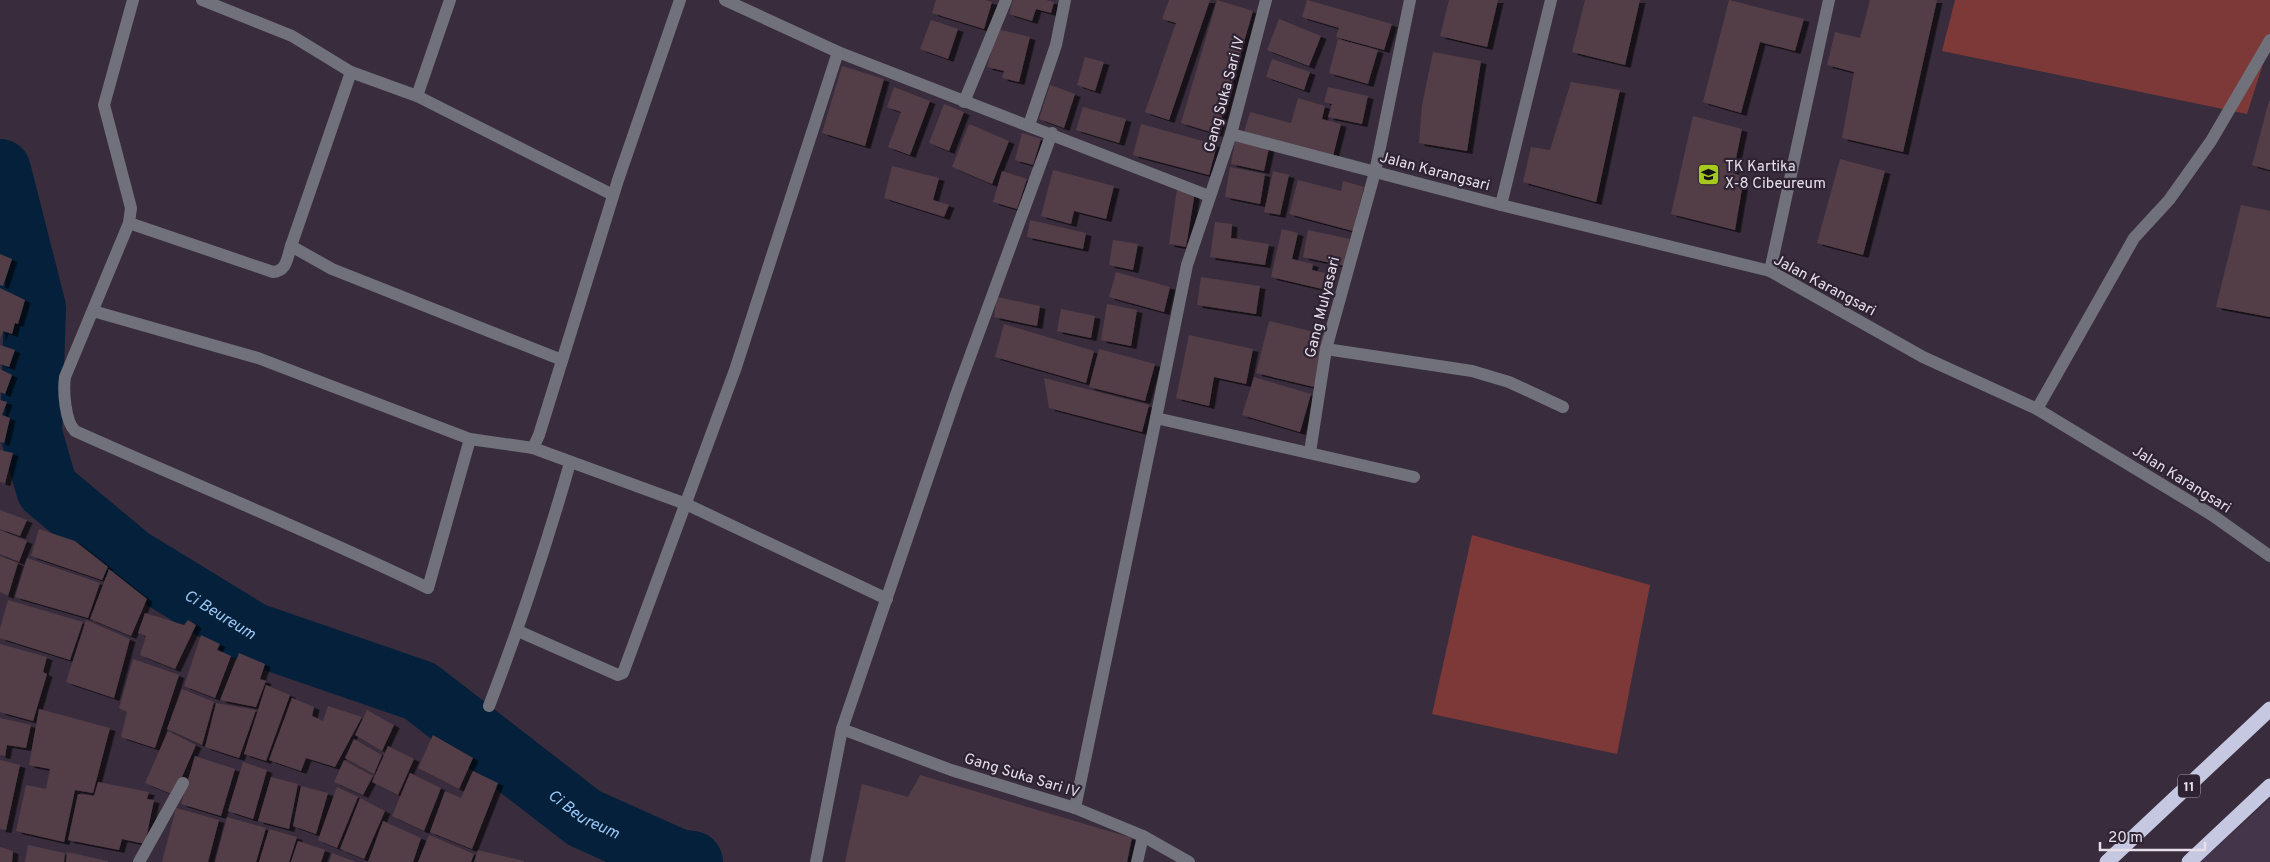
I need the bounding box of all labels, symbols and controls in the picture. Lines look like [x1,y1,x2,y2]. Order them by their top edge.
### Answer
street label: Gang Suka Sari IV [1201,34,1250,155]
street label: Jalan Karangsari [1378,149,1492,196]
place label: TK Kartika X-8 Cibeureum [1725,158,1826,194]
school or university icon: TK Kartika X-8 Cibeureum [1697,163,1721,187]
street label: Jalan Karangsari [1770,251,1879,321]
street label: Gang Mulyasari [1302,255,1345,360]
street label: Jalan Karangsari [2128,442,2234,518]
water label: Ci Beureum [180,586,259,645]
street label: Gang Suka Sari IV [962,750,1082,803]
road number: 11 [2178,774,2200,798]
water label: Ci Beureum [543,786,622,845]
scale bar [2100,820,2205,852]
text: 20 m [2108,829,2143,848]

